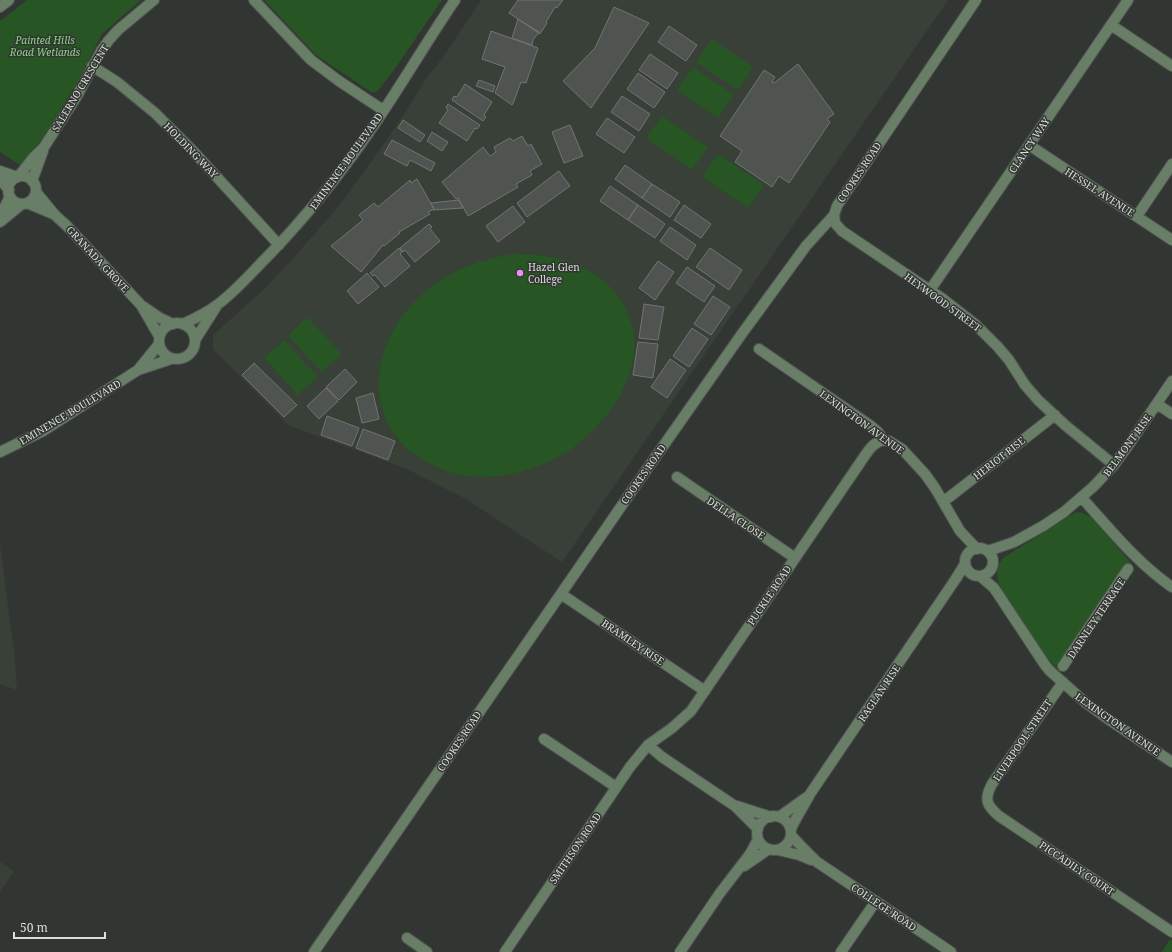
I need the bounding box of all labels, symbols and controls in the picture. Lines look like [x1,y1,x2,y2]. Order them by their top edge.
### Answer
park label: Painted Hills Road Wetlands [9,33,80,59]
street label: SALERNO CRESCENT [48,42,112,134]
street label: EMINENCE BOULEVARD [306,110,386,212]
street label: CLANCY WAY [1005,114,1053,176]
street label: HOLDING WAY [161,119,222,181]
street label: COOKES ROAD [834,139,884,205]
street label: HESSEL AVENUE [1062,164,1138,220]
street label: GRANADA GROVE [64,223,132,295]
place label: Hazel Glen College [528,260,580,286]
marker: Hazel Glen College [515,268,525,278]
street label: HEYWOOD STREET [902,269,984,335]
street label: EMINENCE BOULEVARD [17,376,123,448]
street label: LEXINGTON AVENUE [817,387,907,457]
street label: BELMONT RISE [1100,411,1154,479]
street label: HERIOT RISE [970,433,1028,483]
street label: COOKES ROAD [617,441,669,507]
street label: DELLA CLOSE [704,493,768,543]
street label: PUCKLE ROAD [744,562,794,628]
street label: DARNLEY TERRACE [1064,575,1128,661]
street label: BRAMLEY RISE [599,616,667,668]
street label: RAGLAN RISE [855,662,903,724]
street label: LEXINGTON AVENUE [1073,689,1163,759]
street label: LIVERPOOL STREET [989,696,1055,784]
street label: COOKES ROAD [434,708,484,774]
street label: SMITHSON ROAD [546,809,604,887]
street label: PICCADILY COURT [1037,838,1117,898]
street label: COLLEGE ROAD [849,880,919,934]
scale bar [14,914,105,940]
text: 50 m [20,919,48,936]

